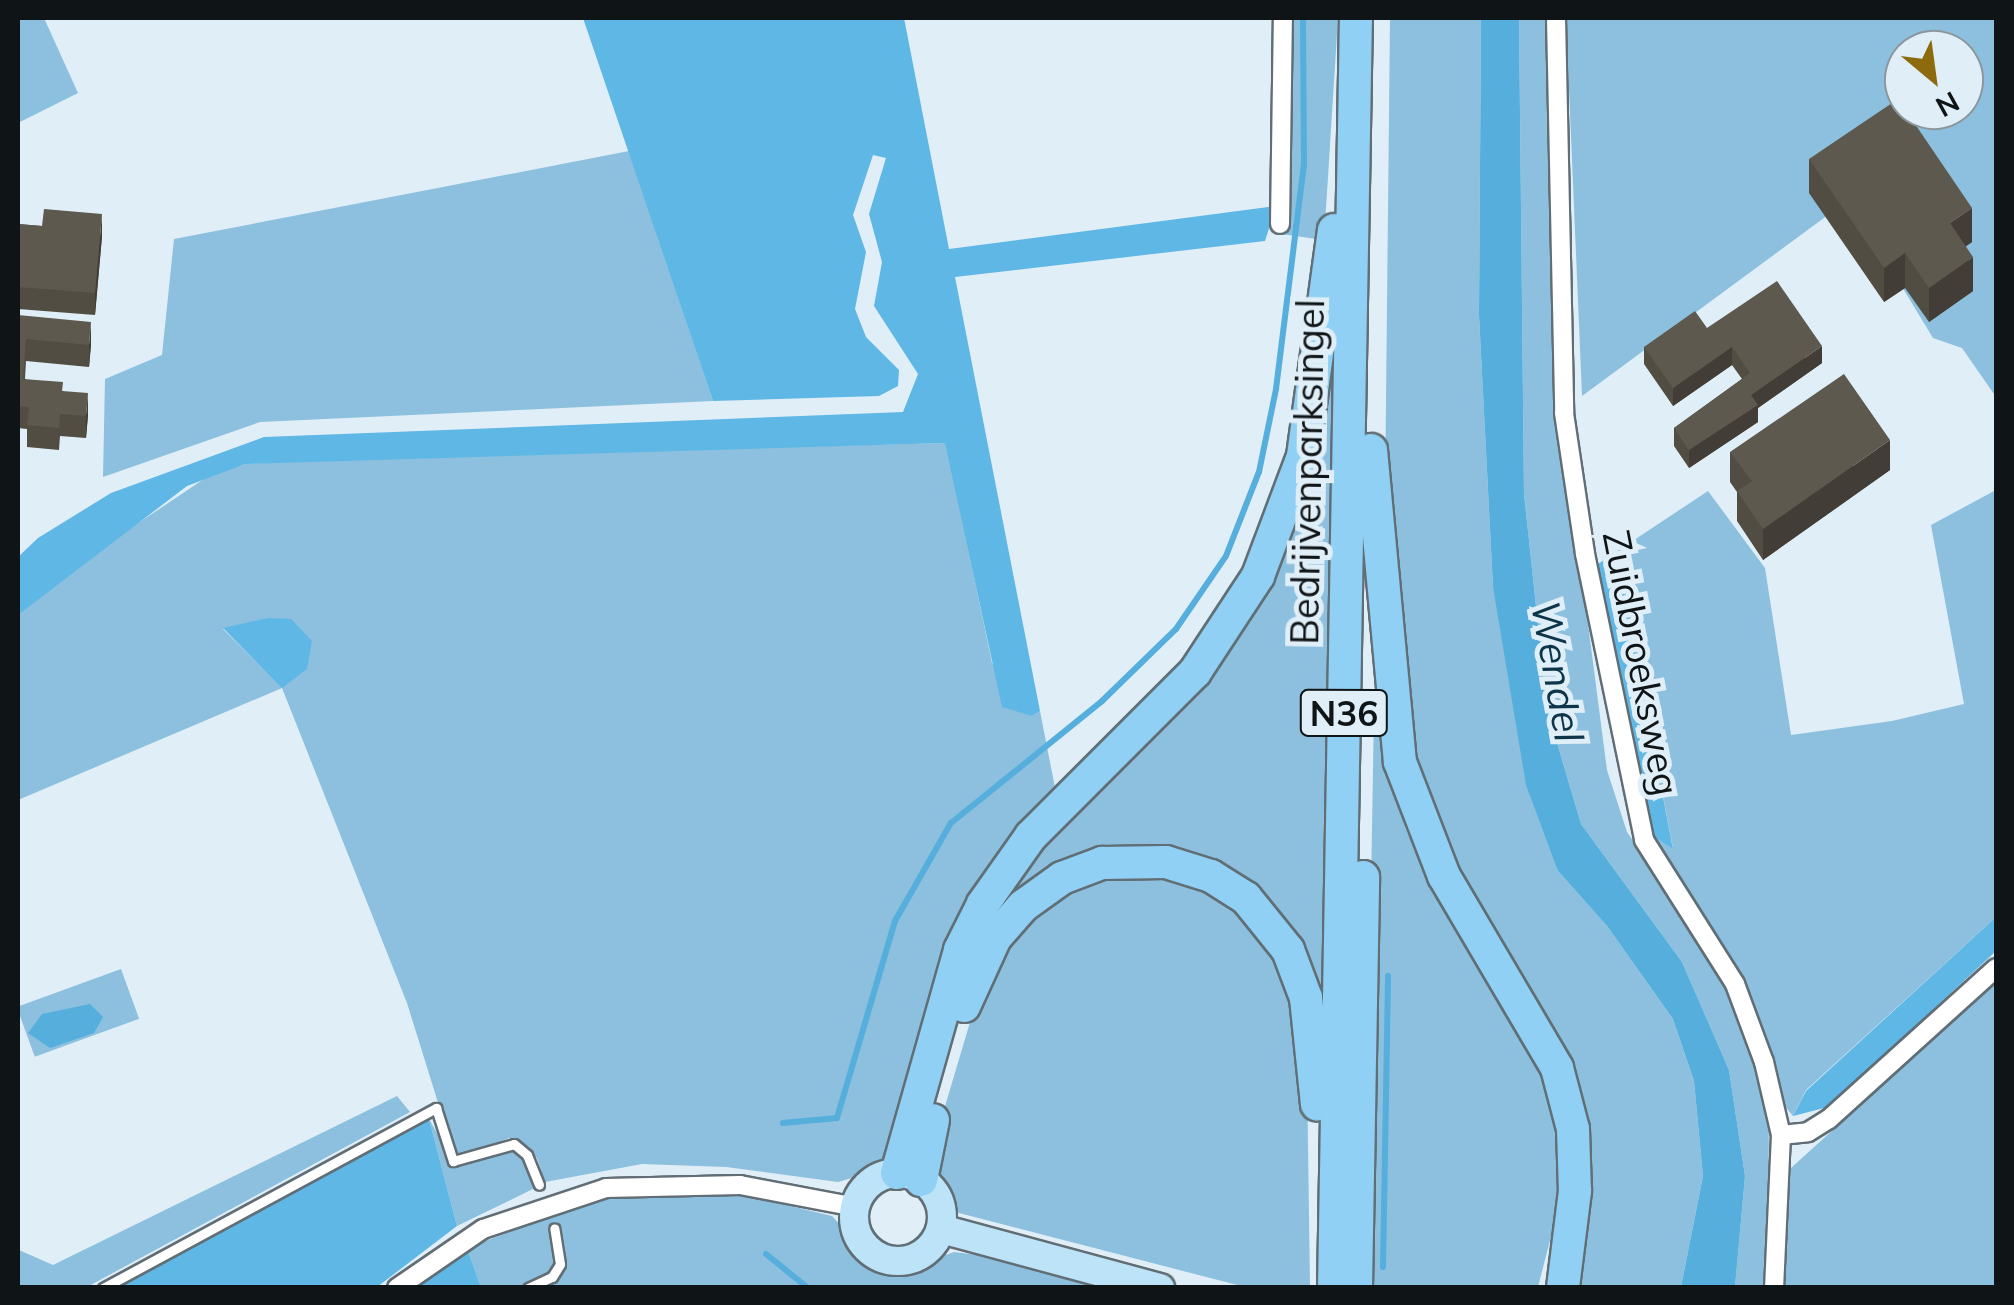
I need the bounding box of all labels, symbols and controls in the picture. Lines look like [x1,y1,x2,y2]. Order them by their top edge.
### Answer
north arrow [1884,30,1984,130]
text: N [1930,84,1966,125]
street label: Bedrijvenparksingel [1282,299,1334,645]
street label: Zuidbroeksweg [1593,527,1689,799]
water label: Wendel [1522,597,1594,745]
road number: N36 [1299,683,1389,743]

